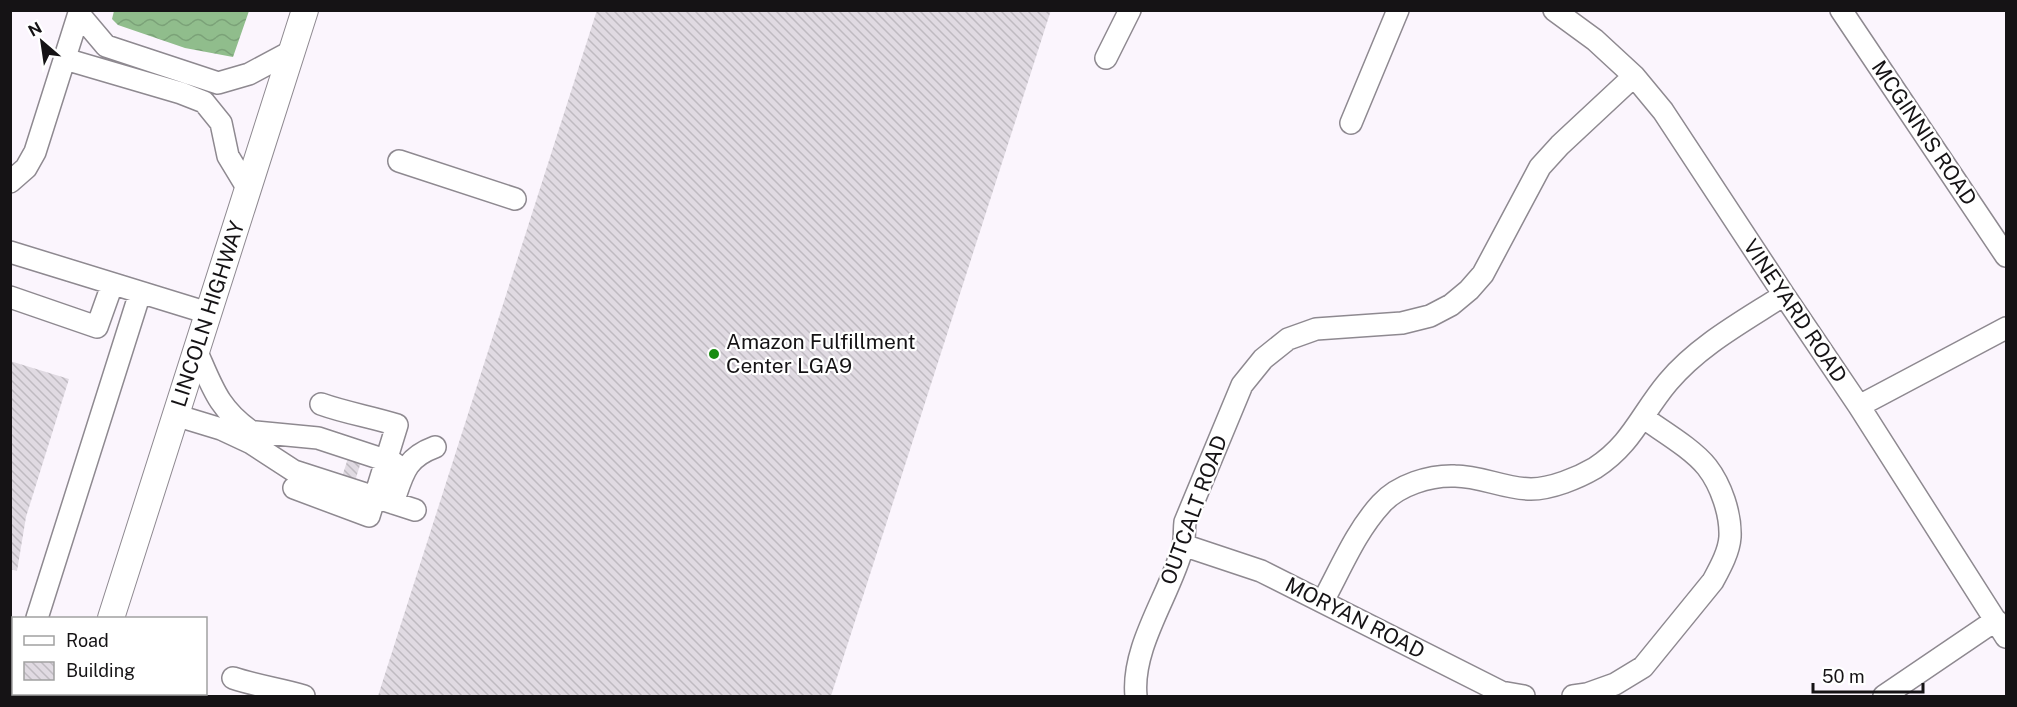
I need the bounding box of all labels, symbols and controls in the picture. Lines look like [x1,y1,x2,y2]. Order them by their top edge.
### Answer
north arrow [12,12,72,72]
text: N [25,18,45,41]
street label: MCGINNIS ROAD [1867,56,1982,210]
street label: LINCOLN HIGHWAY [166,217,249,410]
street label: VINEYARD ROAD [1738,234,1853,387]
place label: Amazon Fulfillment Center LGA9 [726,329,916,378]
marker: Amazon Fulfillment Center LGA9 [707,347,721,361]
street label: OUTCALT ROAD [1155,432,1232,588]
street label: MORYAN ROAD [1281,572,1429,663]
legend [12,617,207,695]
text: Road [66,630,109,651]
scale bar [1813,656,1922,694]
text: Building [66,660,135,681]
text: 50 m [1822,666,1865,687]

